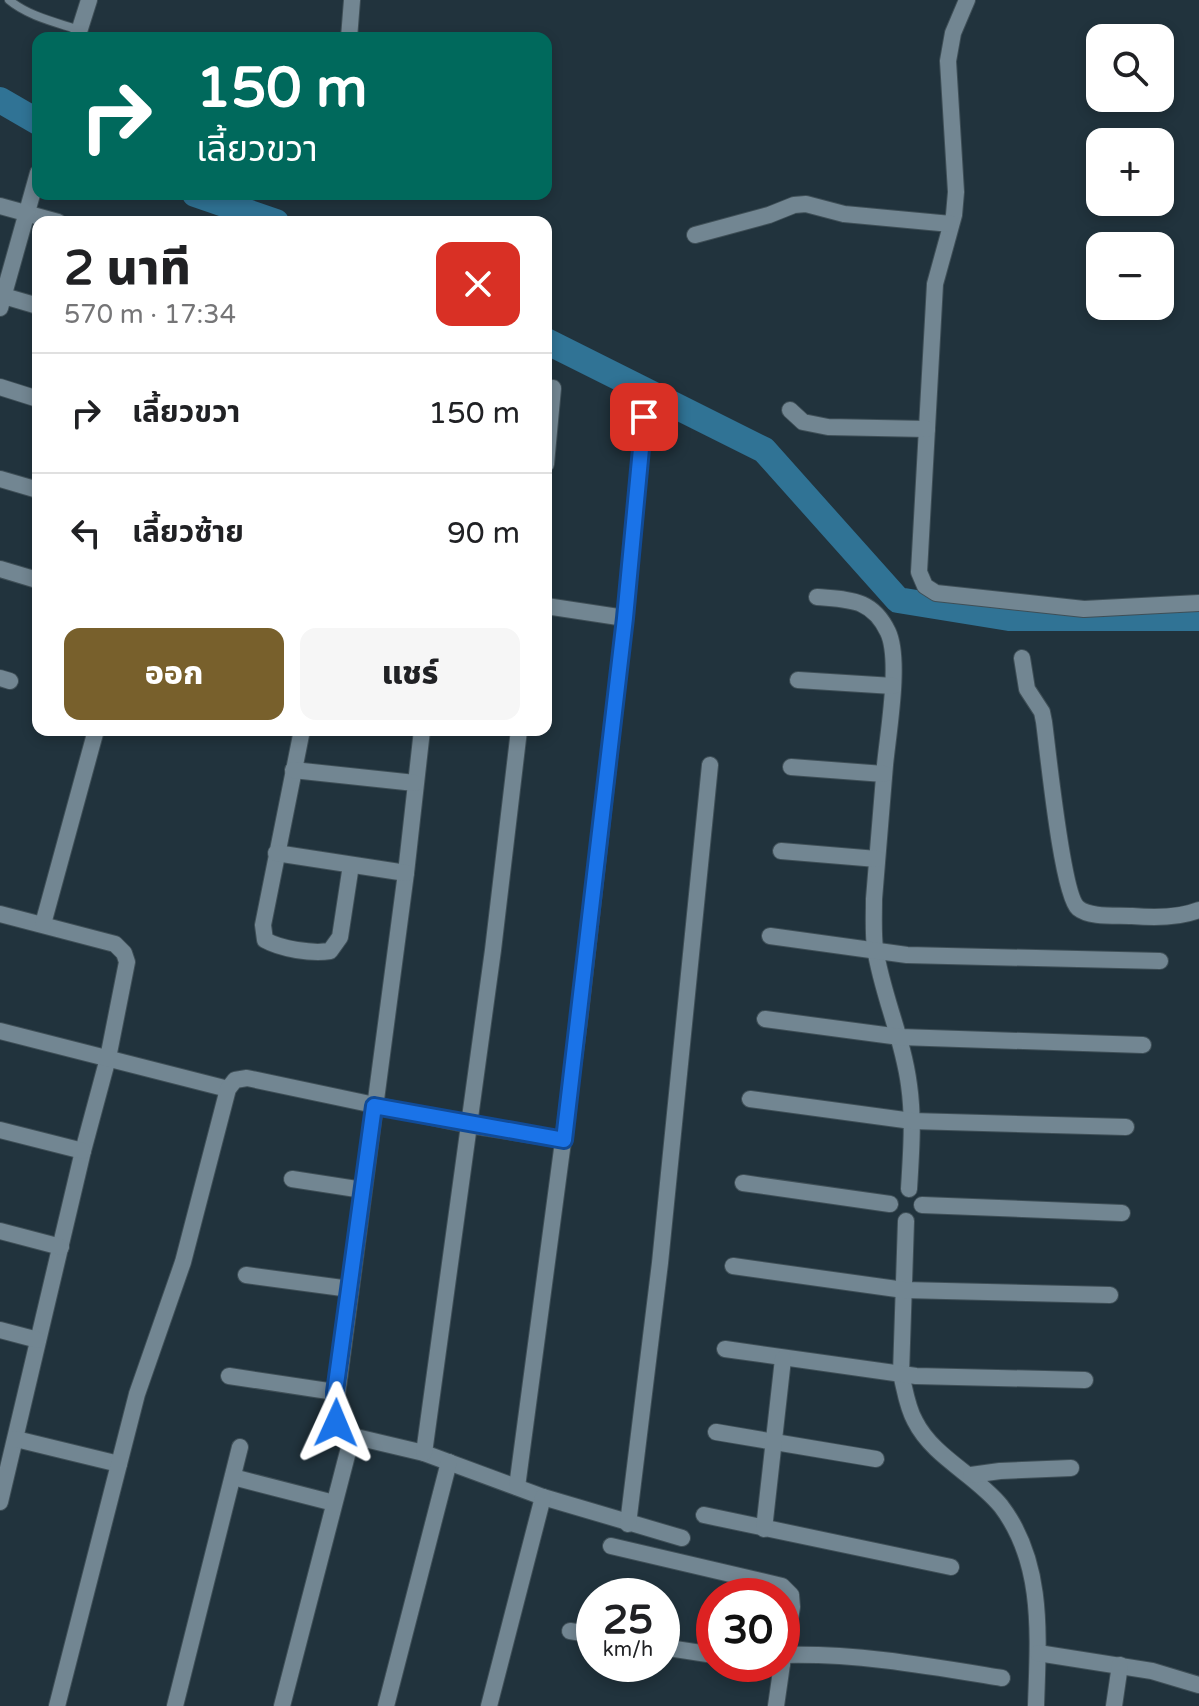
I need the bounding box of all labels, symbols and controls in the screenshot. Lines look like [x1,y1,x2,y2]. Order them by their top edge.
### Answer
map controls [1086,24,1174,320]
button: search [1086,24,1174,112]
text: 150 m [196,55,367,122]
icon: right [64,64,168,168]
text: เลี้ยวขวา [196,128,318,171]
button: + [1086,128,1174,216]
button: − [1086,232,1174,320]
text: 2 นาที [64,240,191,298]
button: close [436,242,520,326]
text: 570 m · 17:34 [64,299,236,330]
pin [610,383,678,451]
icon: right [64,391,108,435]
text: เลี้ยวขวา [132,394,240,431]
text: 150 m [428,395,520,432]
icon: arrive [622,395,666,439]
icon: left [64,511,108,555]
text: เลี้ยวซ้าย [132,514,244,551]
text: 90 m [447,515,520,552]
button: ออก [64,628,284,720]
button: แชร์ [300,628,520,720]
position arrow [294,1381,378,1465]
speed limit sign: 30 [696,1578,800,1682]
text: 25 [603,1596,653,1644]
text: km/h [603,1638,653,1662]

